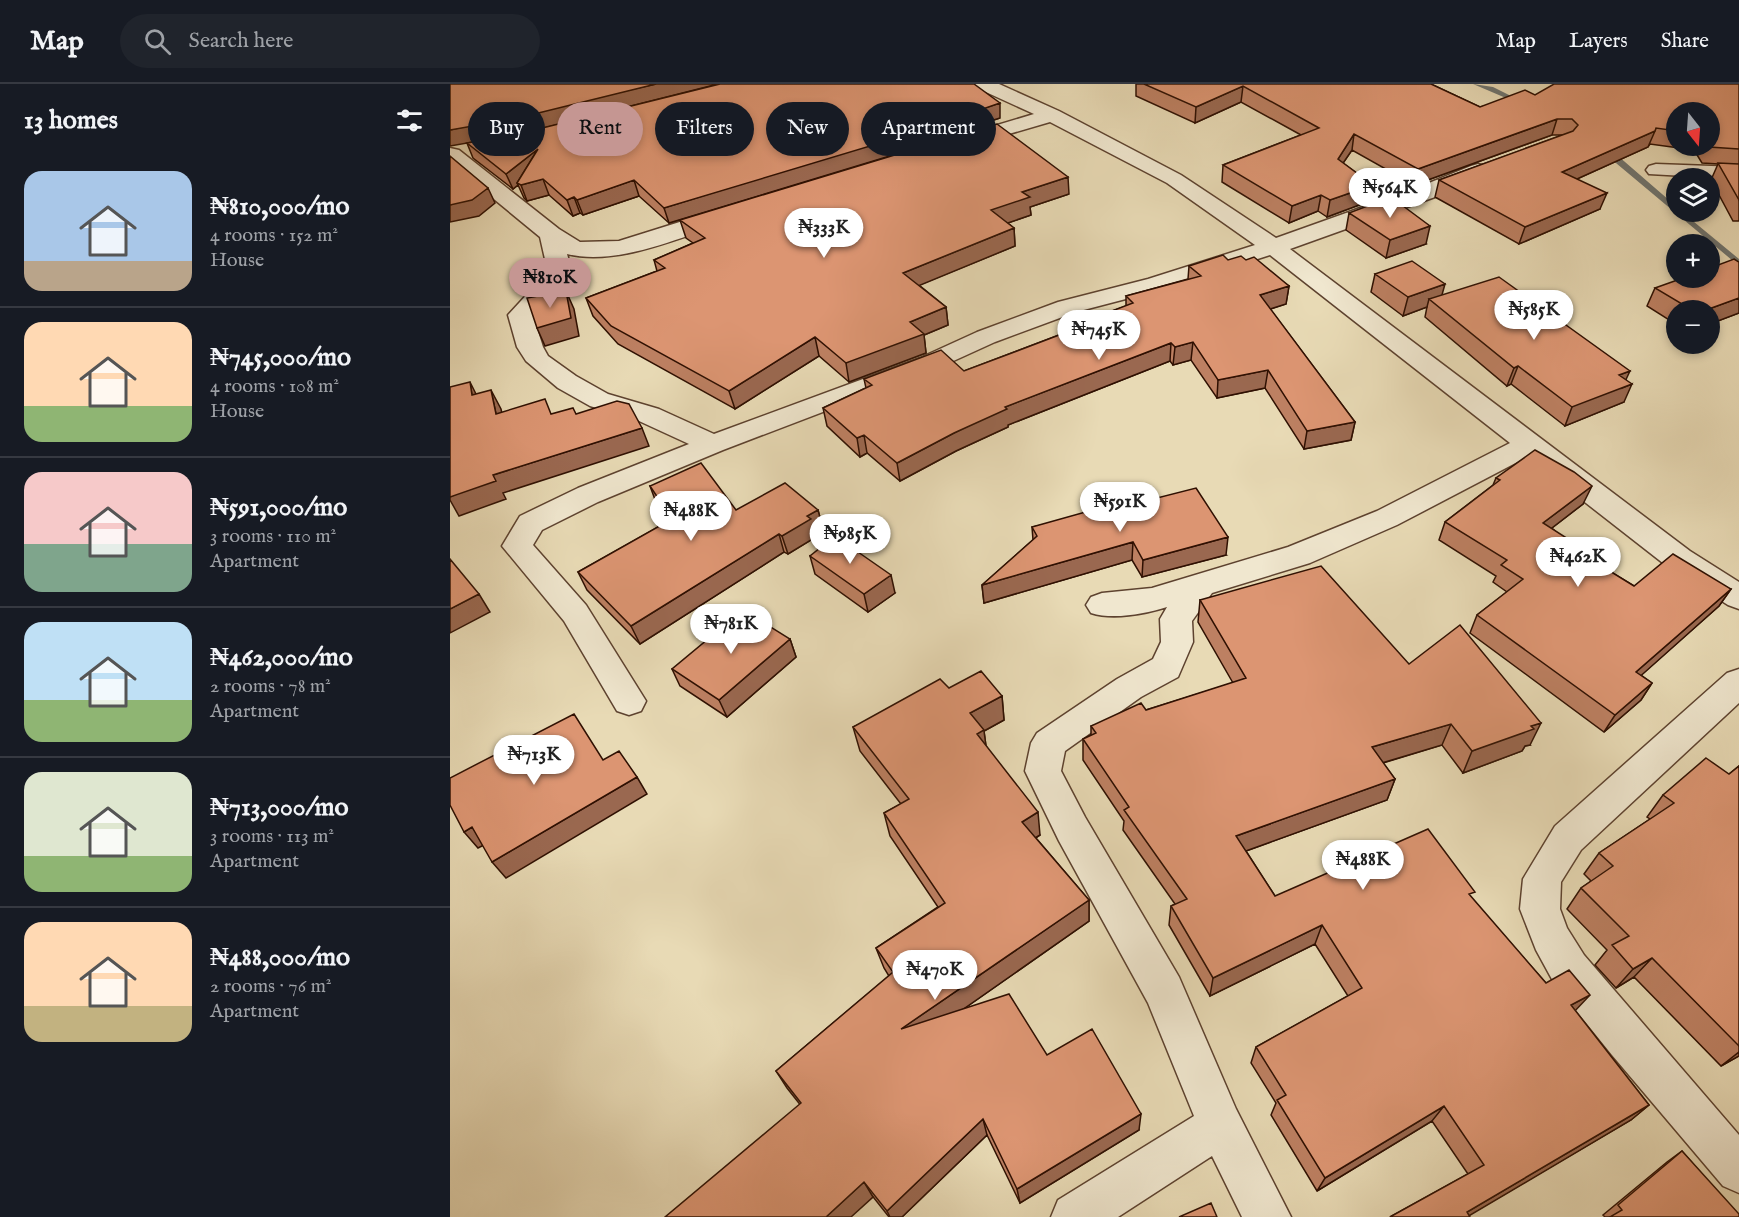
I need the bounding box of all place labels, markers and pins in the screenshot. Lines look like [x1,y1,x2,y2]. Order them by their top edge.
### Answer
pin: ₦564K [1348,168,1432,219]
pin: ₦333K [782,208,866,259]
pin: ₦810K [508,258,592,309]
pin: ₦585K [1492,290,1576,341]
pin: ₦745K [1057,310,1141,361]
pin: ₦591K [1078,482,1162,533]
pin: ₦488K [649,491,733,542]
pin: ₦985K [808,514,892,565]
pin: ₦462K [1536,537,1620,588]
pin: ₦781K [689,604,773,655]
pin: ₦713K [492,735,576,786]
pin: ₦488K [1321,840,1405,891]
pin: ₦470K [893,950,977,1001]

